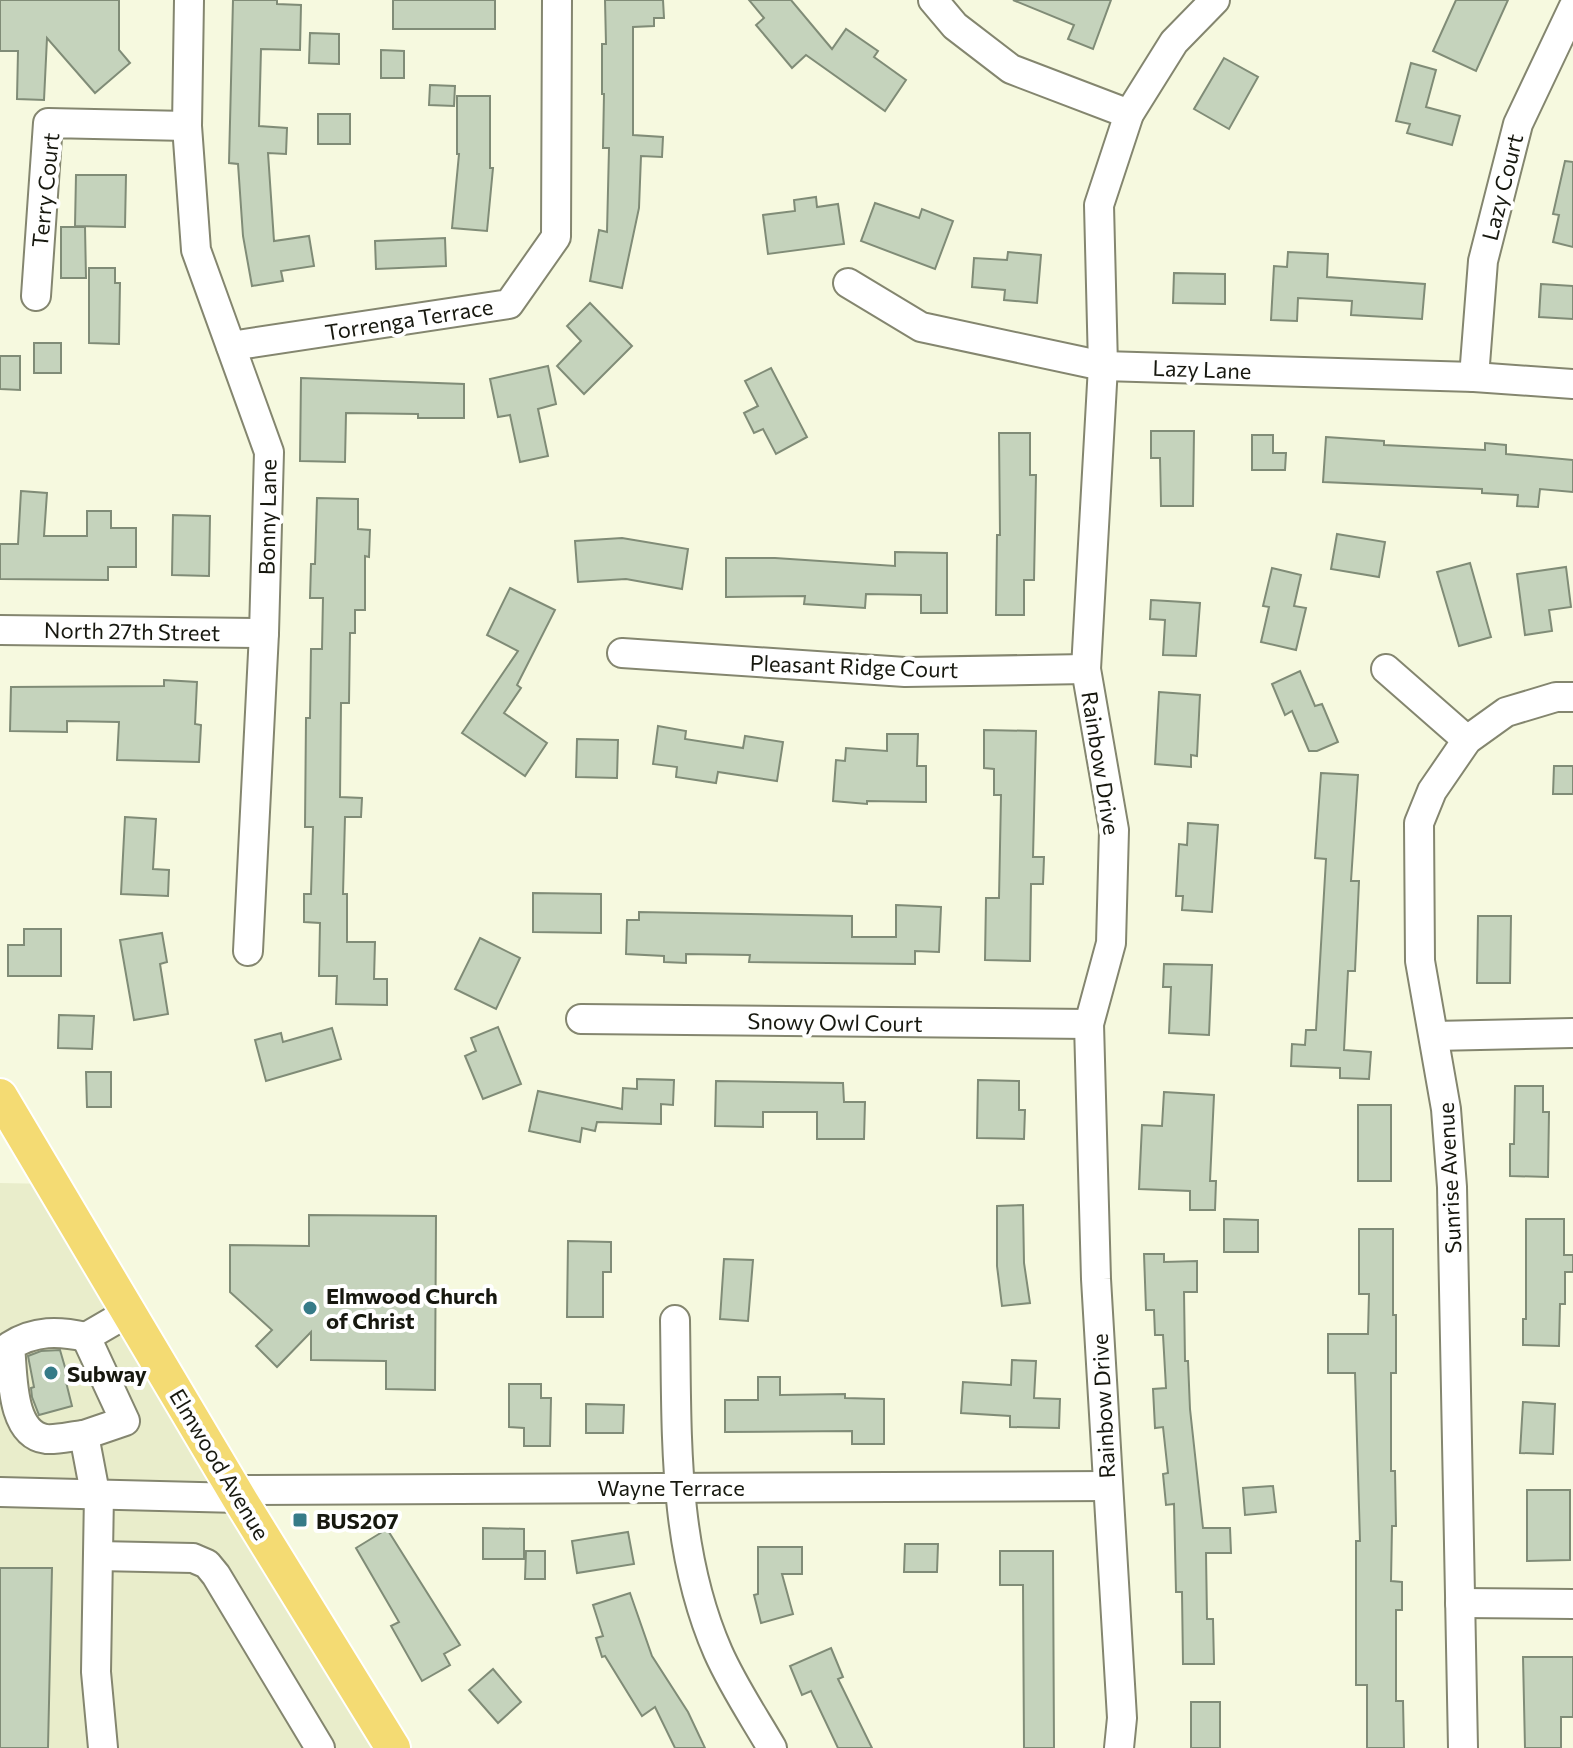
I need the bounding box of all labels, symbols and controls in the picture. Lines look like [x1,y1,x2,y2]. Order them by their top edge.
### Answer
street label: Terry Court [26,131,64,249]
street label: Lazy Court [1476,131,1528,243]
street label: Torrenga Terrace [323,292,495,346]
street label: Lazy Lane [1152,354,1252,384]
street label: Bonny Lane [252,459,282,575]
street label: North 27th Street [44,616,220,646]
street label: Pleasant Ridge Court [749,649,959,683]
street label: Rainbow Drive [1076,689,1126,837]
street label: Snowy Owl Court [747,1007,923,1037]
street label: Sunrise Avenue [1432,1102,1466,1254]
place label: Elmwood Church of Christ [326,1282,498,1334]
marker: Elmwood Church of Christ [301,1299,319,1317]
street label: Rainbow Drive [1086,1333,1120,1479]
place label: Subway [67,1360,147,1387]
marker: Subway [42,1364,60,1382]
street label: Elmwood Avenue [164,1384,276,1544]
street label: Wayne Terrace [597,1474,745,1501]
place label: BUS207 [316,1507,399,1534]
marker: BUS207 [291,1511,309,1529]

